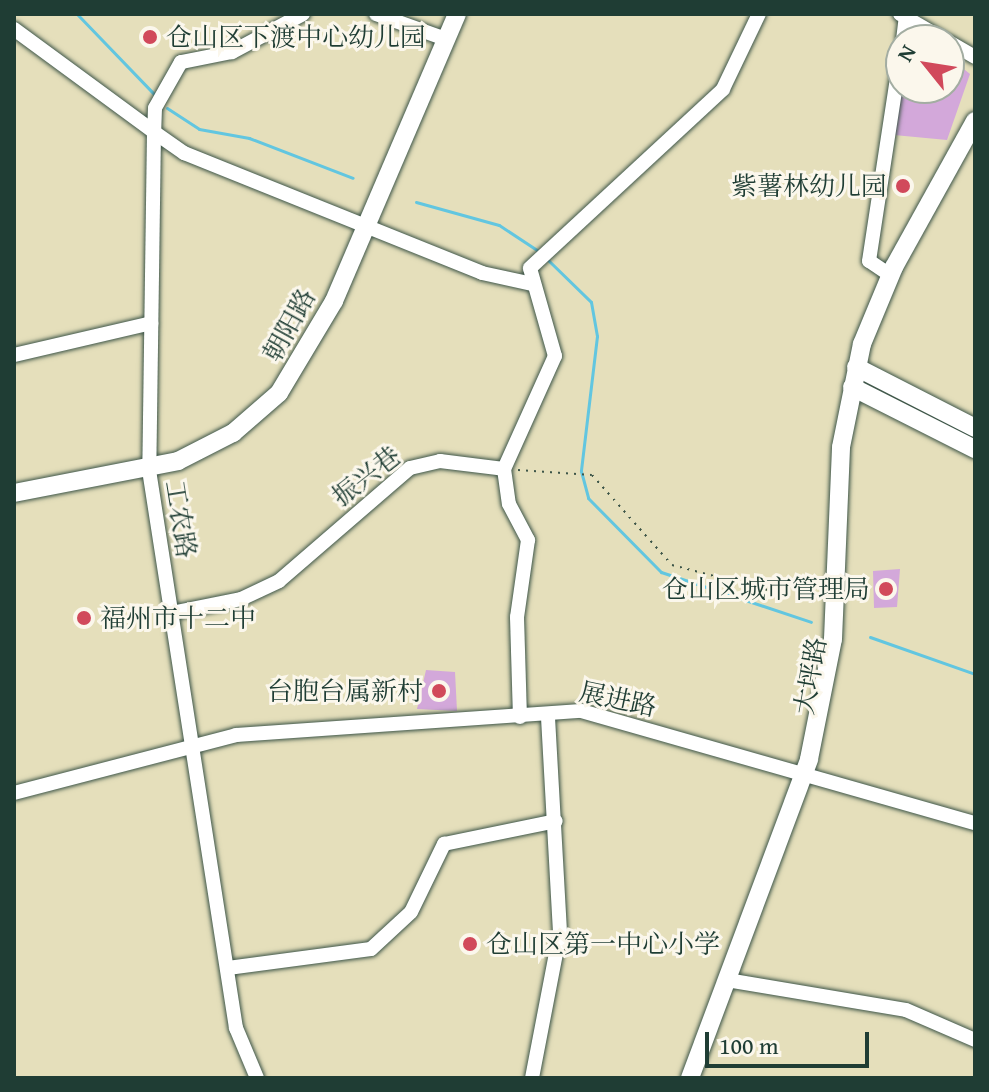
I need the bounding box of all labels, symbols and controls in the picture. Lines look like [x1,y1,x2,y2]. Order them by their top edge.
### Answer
place label: 仓山区下渡中心幼儿园 [166,21,426,53]
north arrow [885,24,965,104]
marker: 仓山区下渡中心幼儿园 [141,28,159,46]
text: N [888,39,923,67]
place label: 紫薯林幼儿园 [731,170,887,202]
marker: 紫薯林幼儿园 [894,177,912,195]
street label: 朝阳路 [256,283,322,367]
street label: 振兴巷 [326,440,406,512]
street label: 工农路 [159,478,203,560]
place label: 仓山区城市管理局 [662,573,870,605]
marker: 仓山区城市管理局 [877,580,895,598]
place label: 福州市十二中 [100,602,256,634]
marker: 福州市十二中 [75,609,93,627]
street label: 大坪路 [788,635,832,717]
place label: 台胞台属新村 [267,675,423,707]
street label: 展进路 [577,676,659,722]
marker: 台胞台属新村 [430,682,448,700]
place label: 仓山区第一中心小学 [486,928,720,960]
marker: 仓山区第一中心小学 [461,935,479,953]
scale bar [709,1016,873,1066]
text: 100 m [719,1028,779,1063]

